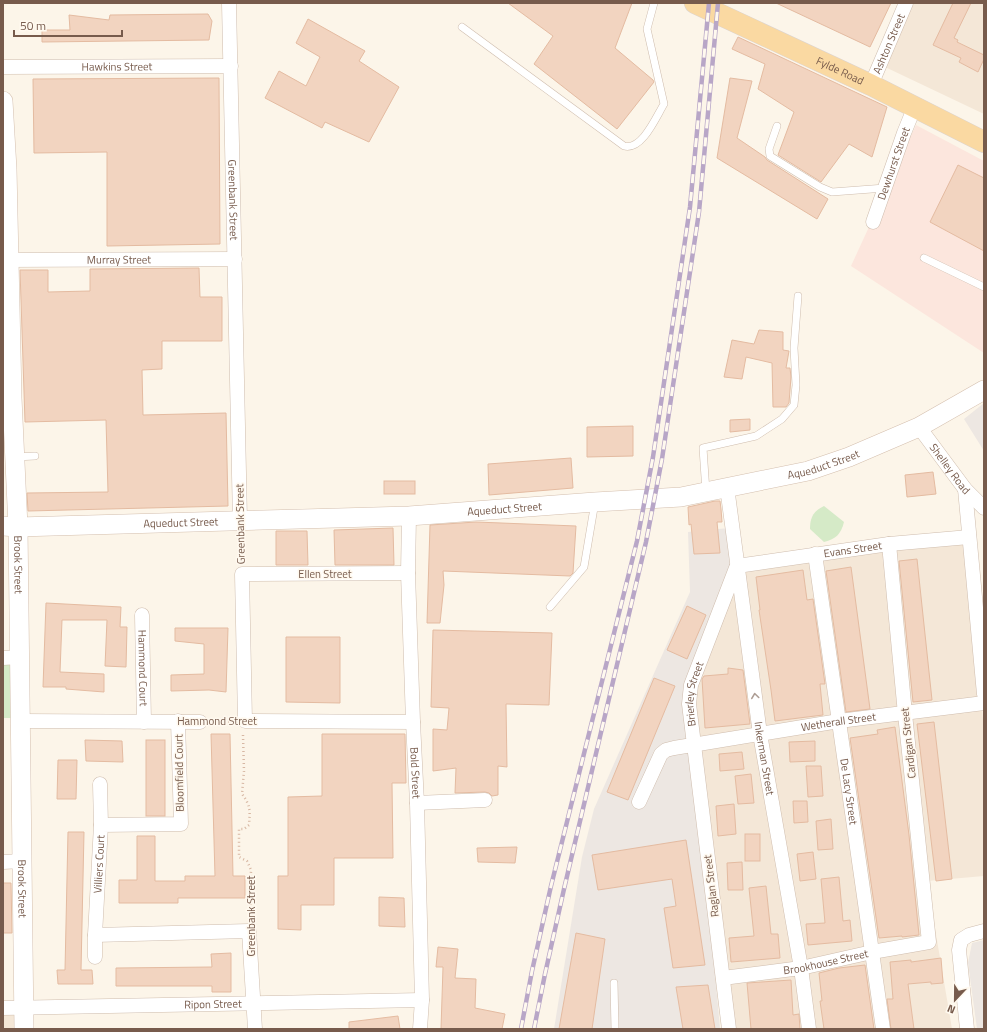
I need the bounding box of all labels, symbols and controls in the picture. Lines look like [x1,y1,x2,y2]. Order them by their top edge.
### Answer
street label: Ashton Street [869,11,909,76]
scale bar [14,12,122,38]
text: 50 m [20,16,46,35]
street label: Fylde Road [813,53,867,89]
street label: Hawkins Street [81,58,153,75]
street label: Dewhurst Street [873,124,914,202]
street label: Greenbank Street [224,159,242,241]
street label: Murray Street [87,251,151,268]
street label: Shelley Road [926,440,974,498]
street label: Aqueduct Street [786,445,862,483]
street label: Greenbank Street [231,483,249,565]
street label: Aqueduct Street [467,498,543,520]
street label: Aqueduct Street [143,513,219,531]
street label: Brook Street [10,535,27,594]
street label: Evans Street [823,537,883,561]
street label: Ellen Street [298,566,352,582]
street label: Hammond Court [134,630,152,707]
street label: Brierley Street [681,659,707,728]
one-way arrow [751,693,760,699]
street label: Cardigan Street [896,707,920,779]
street label: Wetherall Street [800,708,877,735]
street label: Hammond Street [177,713,257,729]
street label: Inkerman Street [750,721,779,797]
street label: Bloomfield Court [170,734,188,812]
street label: Bold Street [406,747,425,799]
street label: De Lacy Street [836,757,862,826]
street label: Villiers Court [89,834,108,894]
street label: Raglan Street [699,854,723,918]
street label: Brook Street [14,859,31,918]
street label: Greenbank Street [243,875,259,956]
street label: Brookhouse Street [782,945,870,978]
north arrow [935,980,975,1020]
street label: Ripon Street [184,995,242,1013]
text: N [945,1000,958,1018]

